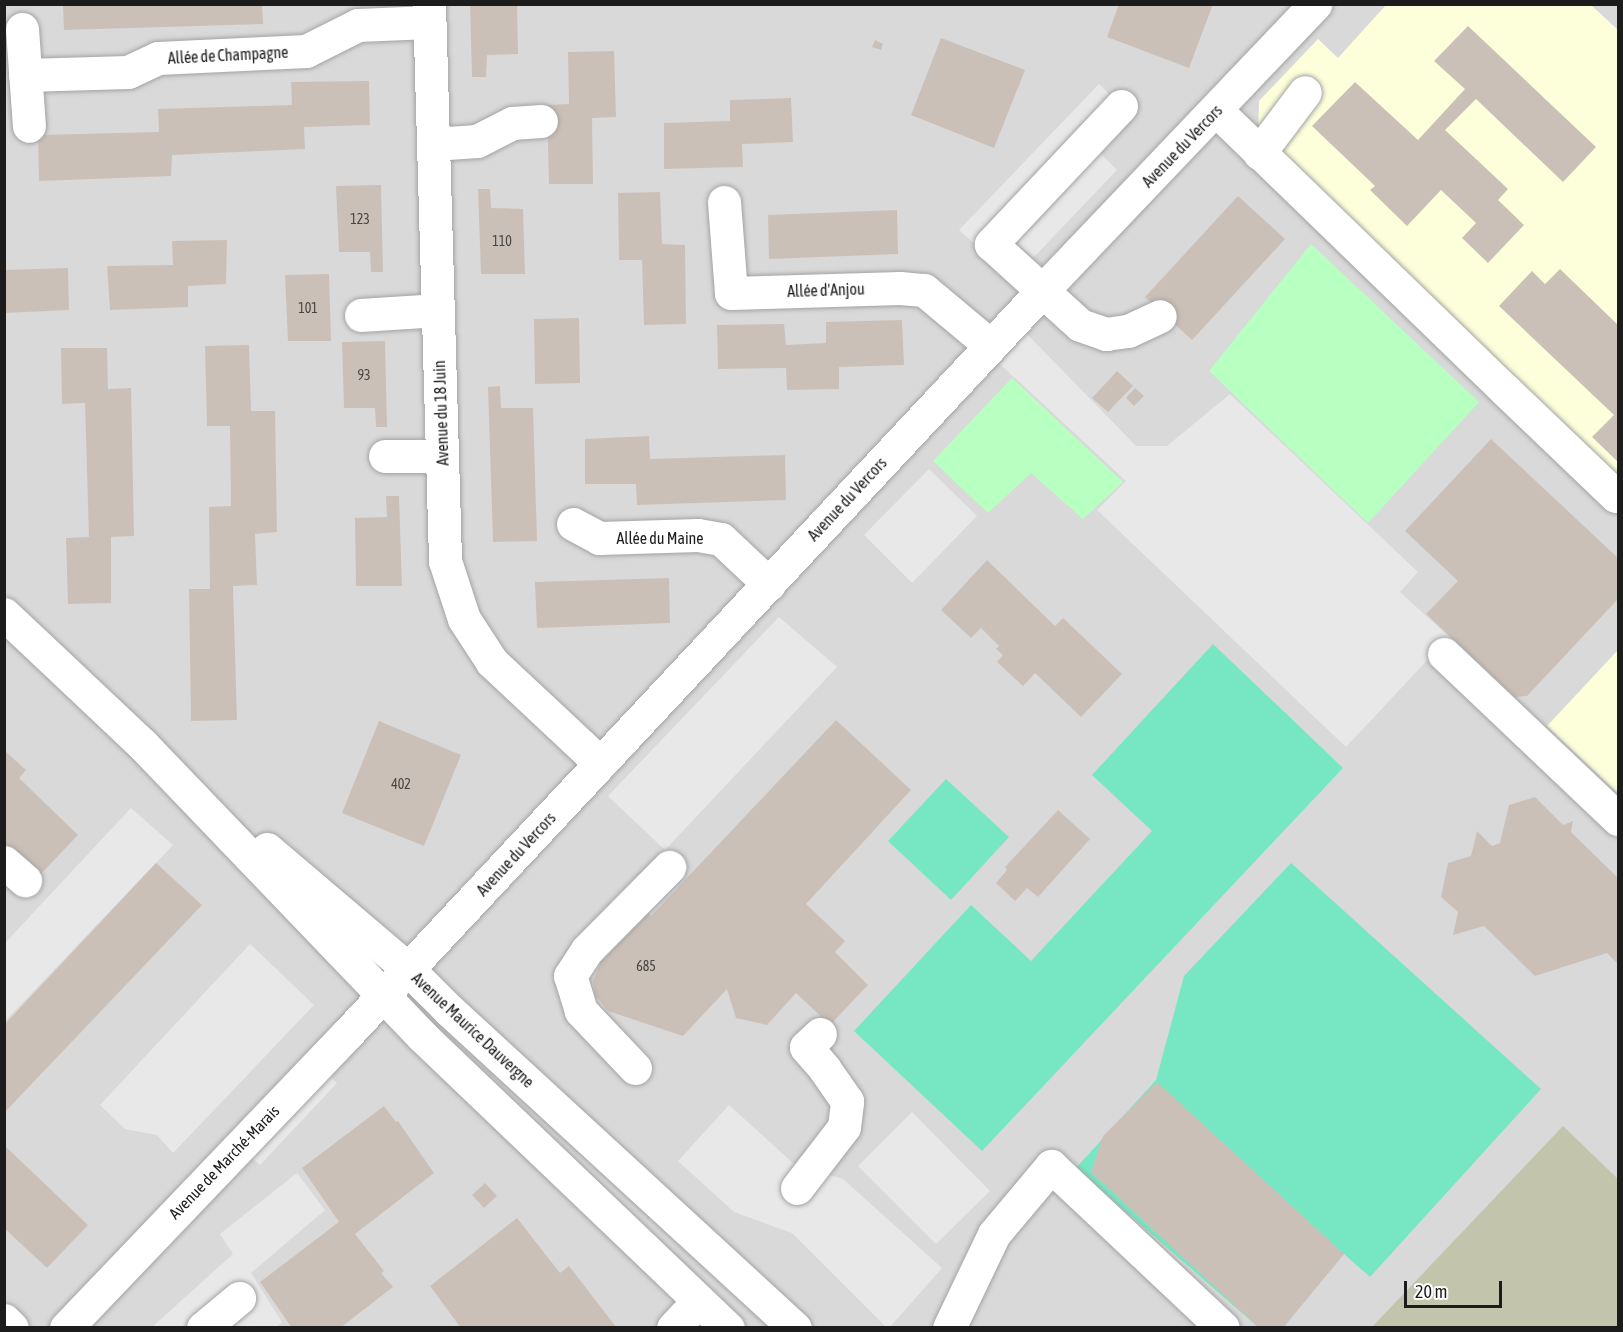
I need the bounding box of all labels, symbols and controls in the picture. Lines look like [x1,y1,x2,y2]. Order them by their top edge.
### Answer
street label: Allée de Champagne [167,42,289,68]
street label: Avenue du Vercors [1138,101,1226,191]
house number: 123 [350,211,370,227]
house number: 110 [492,233,512,249]
street label: Allée d'Anjou [787,279,865,301]
house number: 101 [298,300,318,316]
street label: Avenue du 18 Juin [430,360,452,466]
house number: 93 [357,367,371,383]
street label: Avenue du Vercors [803,453,891,545]
street label: Allée du Maine [616,528,704,548]
house number: 402 [391,776,411,792]
street label: Avenue du Vercors [472,808,560,900]
house number: 685 [636,958,656,974]
street label: Avenue Maurice Dauvergne [408,968,538,1092]
street label: Avenue de Marché-Marais [165,1101,283,1223]
scale bar [1407,1269,1504,1307]
text: 20 m [1415,1281,1447,1302]

